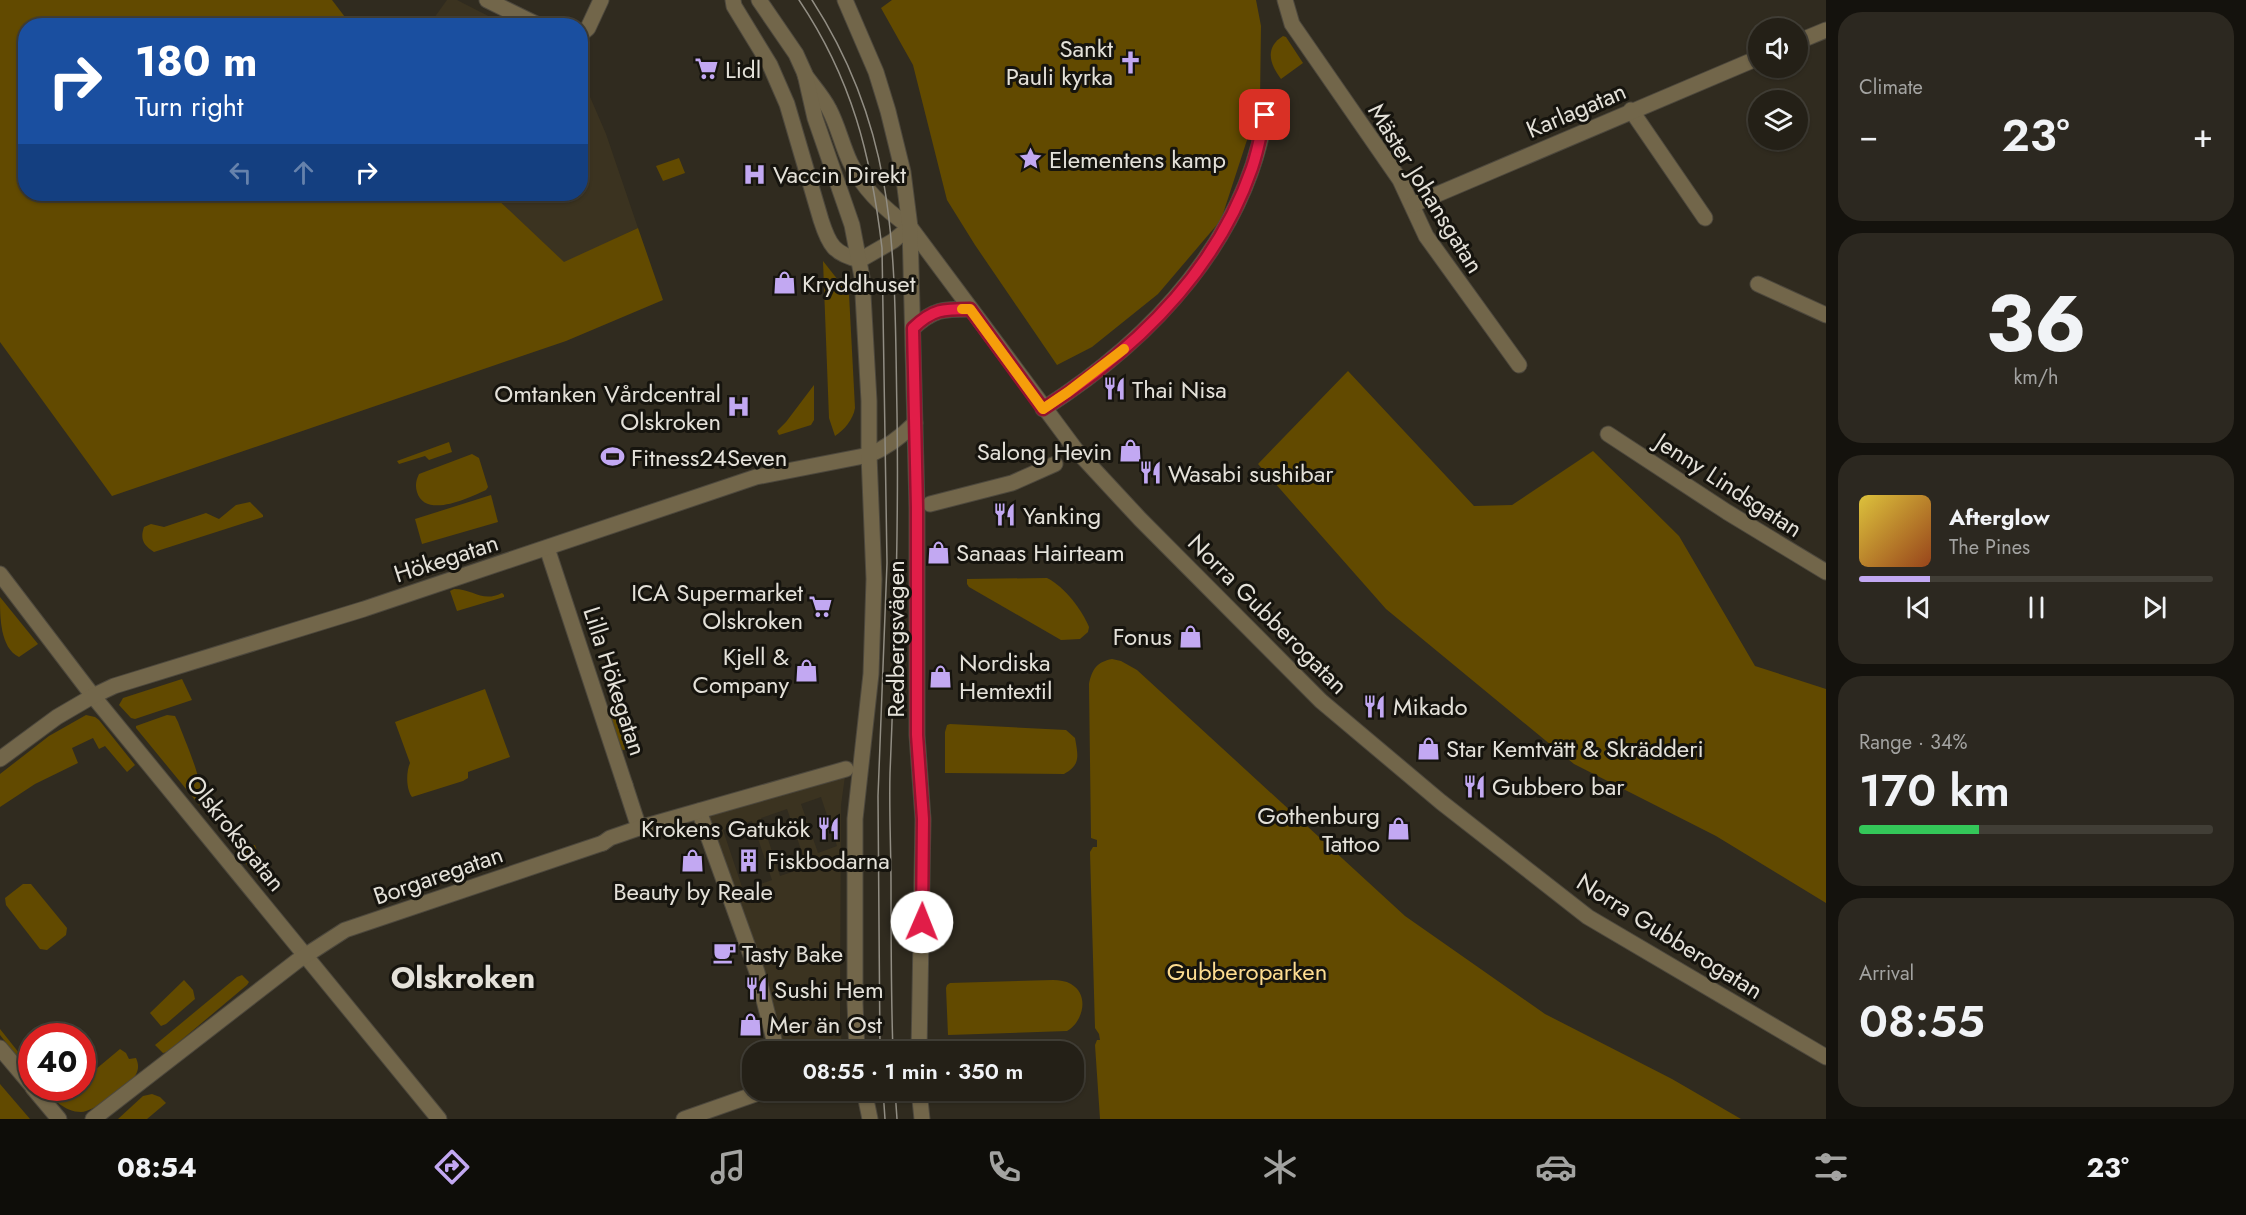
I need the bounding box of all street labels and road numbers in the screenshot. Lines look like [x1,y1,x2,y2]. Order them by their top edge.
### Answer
street label: Karlagatan [1521,73,1631,147]
street label: Mäster Johansgatan [1360,96,1492,280]
street label: Jenny Lindsgatan [1646,423,1809,546]
street label: Hökegatan [389,525,503,591]
street label: Norra Gubberogatan [1180,526,1356,702]
street label: Redbergsvägen [878,560,913,718]
street label: Lilla Hökegatan [574,602,656,760]
street label: Olskroksgatan [178,767,294,899]
street label: Borgaregatan [369,836,507,914]
street label: Norra Gubberogatan [1570,864,1770,1008]

